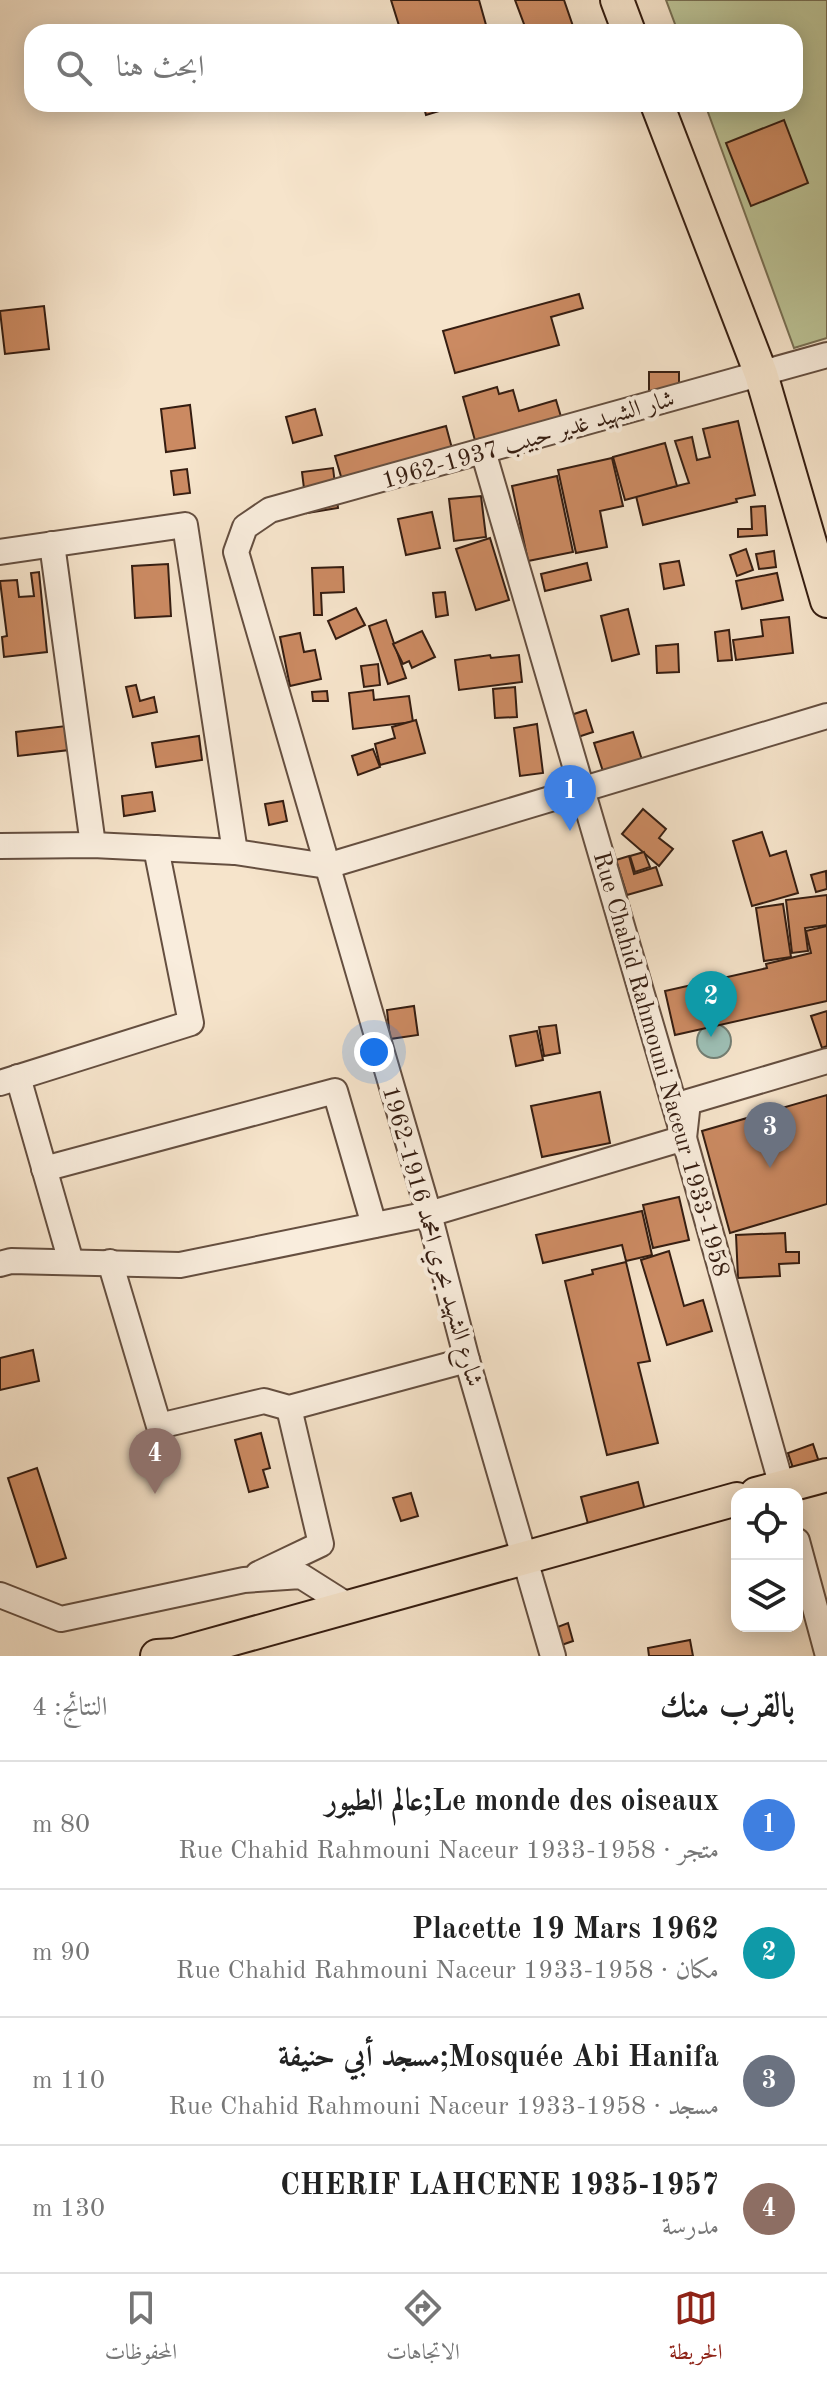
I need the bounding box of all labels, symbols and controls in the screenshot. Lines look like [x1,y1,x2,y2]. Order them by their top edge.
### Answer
search box [24,24,803,112]
icon: search [52,46,96,90]
text: ابحث هنا [116,53,204,83]
street label: شار الشهيد غدير حبيب 1937-1962 [379,388,678,496]
pin: 1 [544,765,596,831]
street label: Rue Chahid Rahmouni Naceur 1933-1958 [588,849,732,1280]
pin: 2 [685,971,737,1037]
your location [354,1032,394,1072]
street label: شارع الشهيد بحري امحمد 1916-1962 [371,1084,486,1391]
pin: 3 [744,1102,796,1168]
pin: 4 [129,1428,181,1494]
map controls [731,1488,803,1632]
button: locate [731,1488,803,1560]
button: layers [731,1560,803,1632]
text: بالقرب منك [660,1690,795,1724]
text: النتائج: 4 [32,1695,107,1721]
text: Le monde des oiseaux;عالم الطيور [325,1787,719,1817]
text: 80 m [32,1812,90,1838]
text: 1 [761,1812,777,1838]
text: متجر · Rue Chahid Rahmouni Naceur 1933-1958 [178,1838,719,1864]
text: Placette 19 Mars 1962 [412,1915,719,1945]
text: 90 m [32,1940,90,1966]
text: 2 [761,1940,777,1966]
text: مكان · Rue Chahid Rahmouni Naceur 1933-1958 [176,1958,719,1984]
text: Mosquée Abi Hanifa;مسجد أبي حنيفة [278,2043,719,2073]
text: 110 m [32,2068,105,2094]
text: 3 [761,2068,777,2094]
text: مسجد · Rue Chahid Rahmouni Naceur 1933-1958 [168,2094,719,2120]
text: CHERIF LAHCENE 1935-1957 [280,2171,719,2201]
text: 130 m [32,2196,105,2222]
text: 4 [761,2196,777,2222]
text: مدرسة [662,2214,719,2240]
tab: المحفوظات [105,2286,177,2373]
tab: الاتجاهات [386,2286,460,2373]
tab: الخريطة [669,2286,722,2373]

